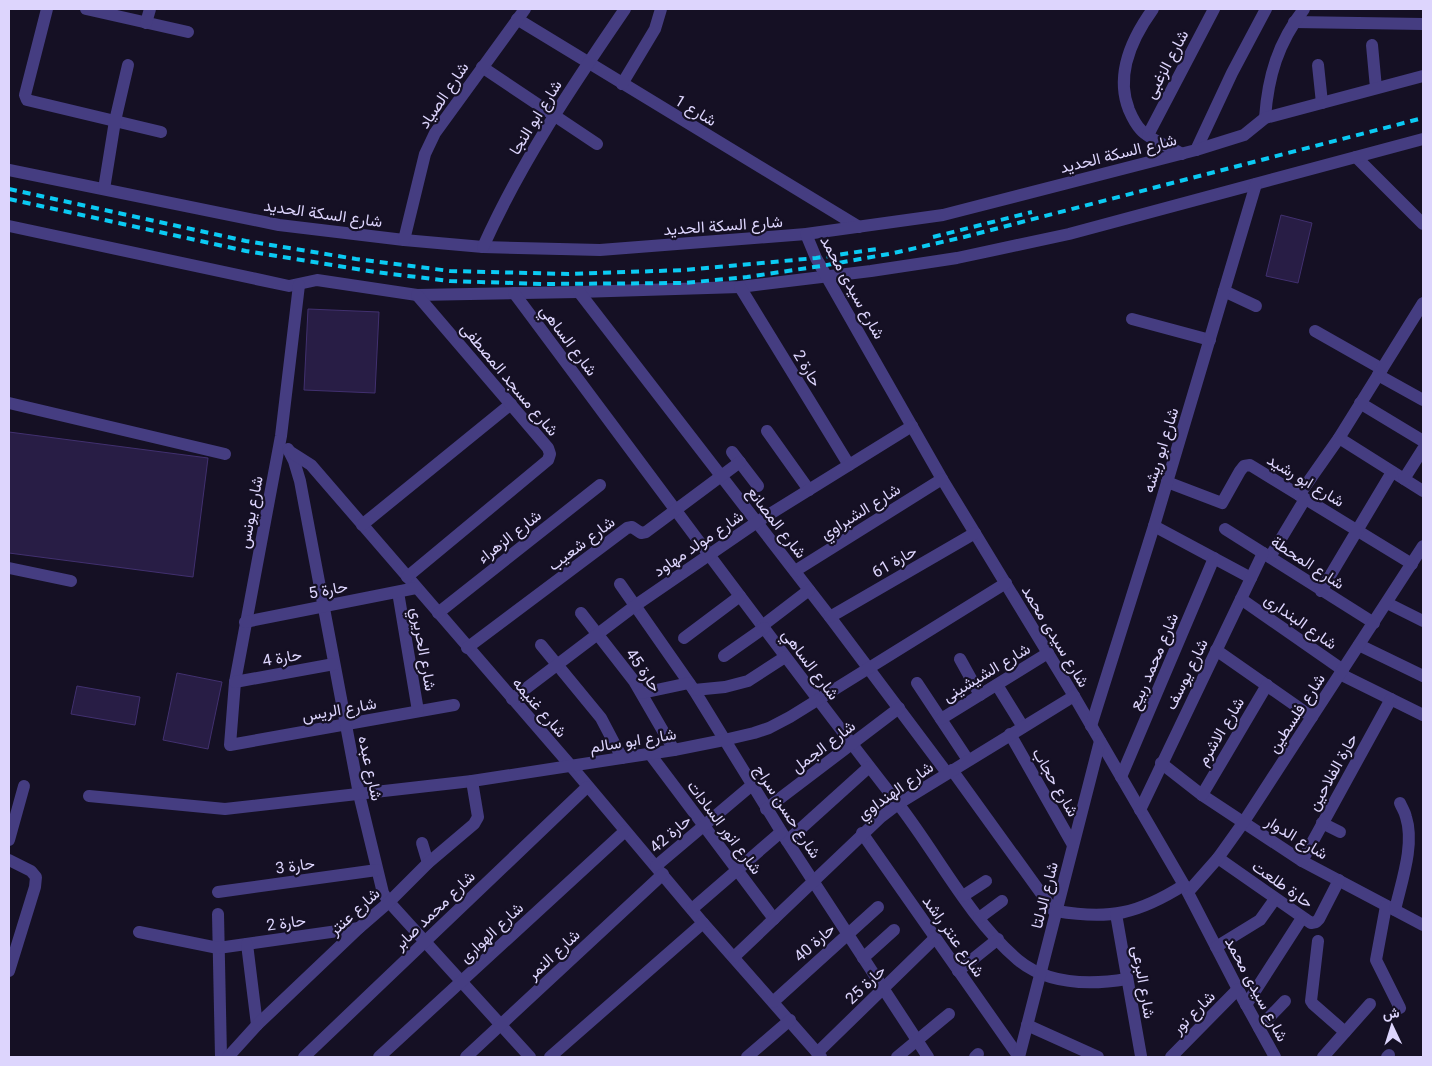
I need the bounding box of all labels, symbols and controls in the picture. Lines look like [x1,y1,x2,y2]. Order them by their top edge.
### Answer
street label: شارع الزغبى [1140,27,1194,103]
street label: شارع الصياد [414,59,474,133]
street label: شارع ابو النجا [505,76,568,159]
street label: شارع 1 [670,91,720,132]
street label: شارع السكة الحديد [1058,130,1179,179]
street label: شارع السكة الحديد [262,196,383,233]
street label: شارع السكة الحديد [663,212,784,241]
street label: شارع سيدى محمد [815,232,889,343]
street label: شارع الساهي [533,301,601,382]
street label: شارع مسجد المصطفى [455,319,563,441]
street label: حارة 2 [788,346,826,391]
street label: شارع ابو ريشه [1139,405,1184,496]
street label: شارع ابو رشيد [1263,450,1348,513]
street label: شارع يونس [234,474,269,550]
street label: شارع الشبراوي [817,479,906,547]
street label: شارع المصانع [741,483,810,563]
street label: شارع الزهراء [474,506,546,569]
street label: شارع مولد مهاود [650,506,748,582]
street label: شارع شعيب [544,512,620,576]
street label: شارع المحطة [1266,532,1348,595]
street label: حارة 61 [868,541,921,583]
street label: حارة 5 [307,576,350,604]
street label: شارع سيدى محمد [1016,582,1093,692]
street label: شارع البندارى [1260,589,1341,655]
street label: شارع الحريري [403,606,440,693]
street label: شارع محمد ربيع [1125,610,1184,713]
street label: شارع الساهي [775,625,843,706]
street label: شارع يوسف [1161,636,1214,714]
street label: شارع الشيشينى [939,639,1035,708]
street label: حارة 4 [261,645,304,671]
street label: حارة 45 [621,645,665,696]
street label: شارع فلسطين [1264,670,1331,758]
street label: شارع غنيمه [507,673,571,742]
street label: شارع الريس [300,694,378,727]
street label: شارع الاشرم [1193,694,1250,770]
street label: شارع الجمل [788,716,860,778]
street label: شارع ابو سالم [589,724,678,759]
street label: حارة الفلاحين [1304,730,1362,815]
street label: شارع عبده [352,734,387,803]
street label: شارع حجاب [1027,745,1083,821]
street label: شارع الهنداوي [854,757,939,827]
street label: شارع حسن سراج [749,761,825,863]
street label: شارع انور السادات [682,777,766,879]
street label: حارة 42 [646,810,696,857]
street label: شارع الدوار [1260,811,1331,865]
street label: حارة 3 [274,853,316,879]
street label: حارة طلعت [1248,857,1317,913]
street label: شارع الدلتا [1027,860,1064,931]
street label: شارع محمد صابر [389,867,480,956]
street label: شارع عنتر [324,884,385,941]
street label: شارع عنتر راشد [917,892,989,982]
street label: شارع الهوارى [456,898,528,968]
street label: حارة 2 [265,910,307,936]
street label: حارة 40 [790,919,840,966]
street label: شارع النمر [522,925,585,986]
street label: شارع سيدى محمد [1219,934,1292,1046]
street label: شارع البرعى [1126,944,1159,1020]
street label: حارة 25 [841,960,890,1009]
street label: شارع نور [1167,987,1220,1040]
north arrow [1367,1001,1417,1051]
text: ش [1382,1004,1400,1023]

